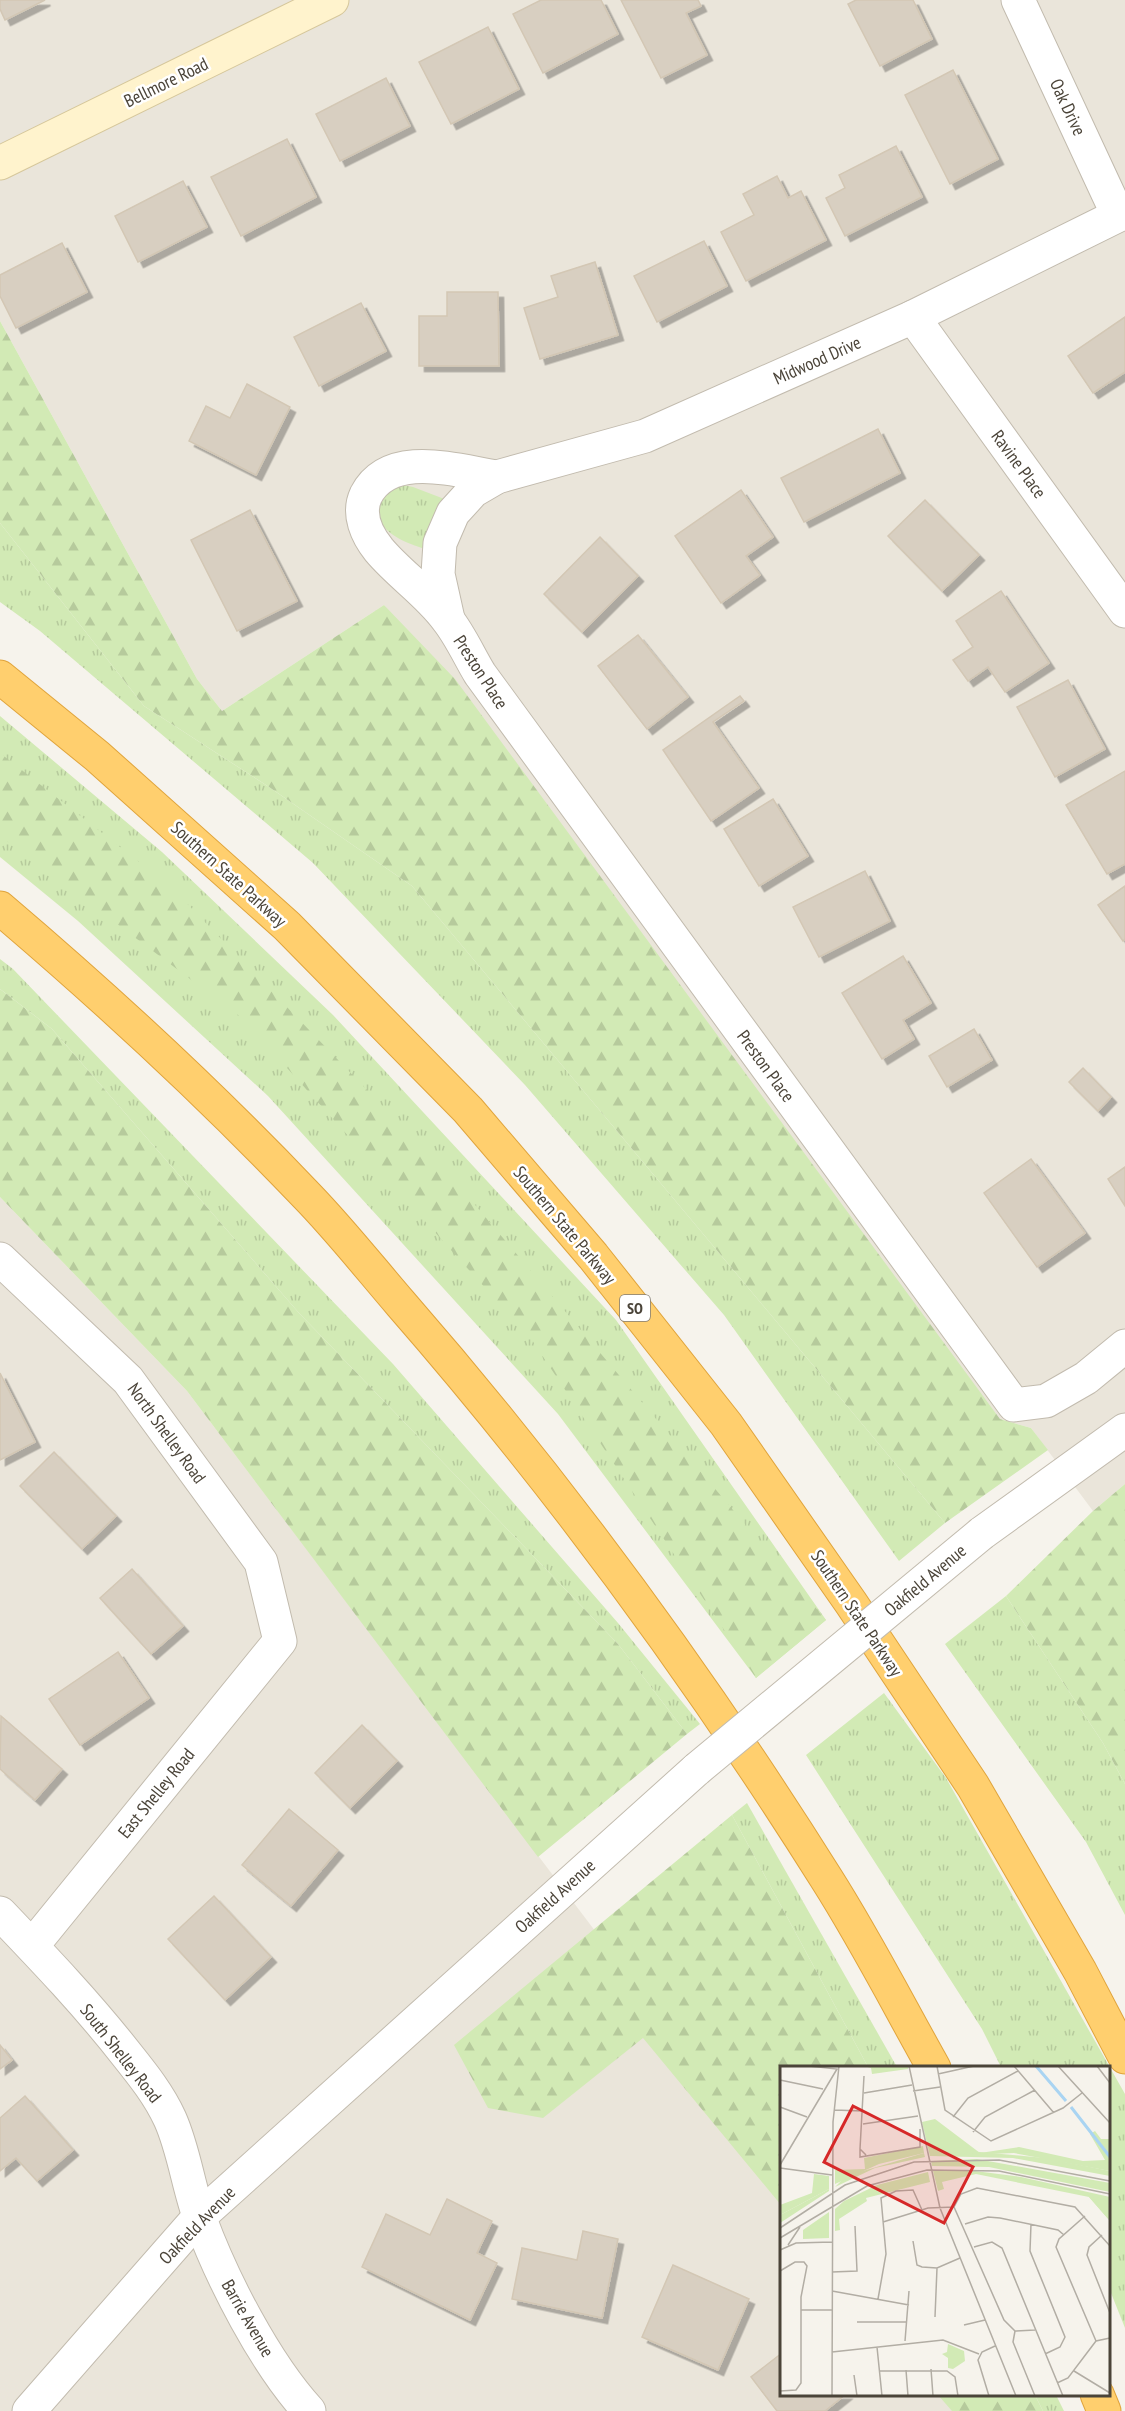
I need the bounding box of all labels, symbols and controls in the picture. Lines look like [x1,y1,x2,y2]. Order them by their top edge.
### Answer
street label: Bellmore Road [120,52,212,112]
street label: Oak Drive [1045,75,1091,139]
street label: Midwood Drive [770,330,864,390]
street label: Ravine Place [986,425,1052,503]
street label: Preston Place [449,631,513,713]
street label: Southern State Parkway [166,816,292,932]
street label: Preston Place [732,1025,800,1107]
street label: Southern State Parkway [509,1161,621,1289]
road number: SO [620,1295,650,1321]
street label: North Shelley Road [123,1378,211,1488]
street label: Oakfield Avenue [879,1539,971,1621]
street label: Southern State Parkway [806,1545,908,1681]
street label: East Shelley Road [113,1743,199,1843]
street label: Oakfield Avenue [510,1854,600,1938]
street label: South Shelley Road [75,1999,167,2107]
inset map [780,2066,1110,2396]
street label: Oakfield Avenue [154,2181,240,2269]
street label: Barrie Avenue [217,2275,279,2361]

